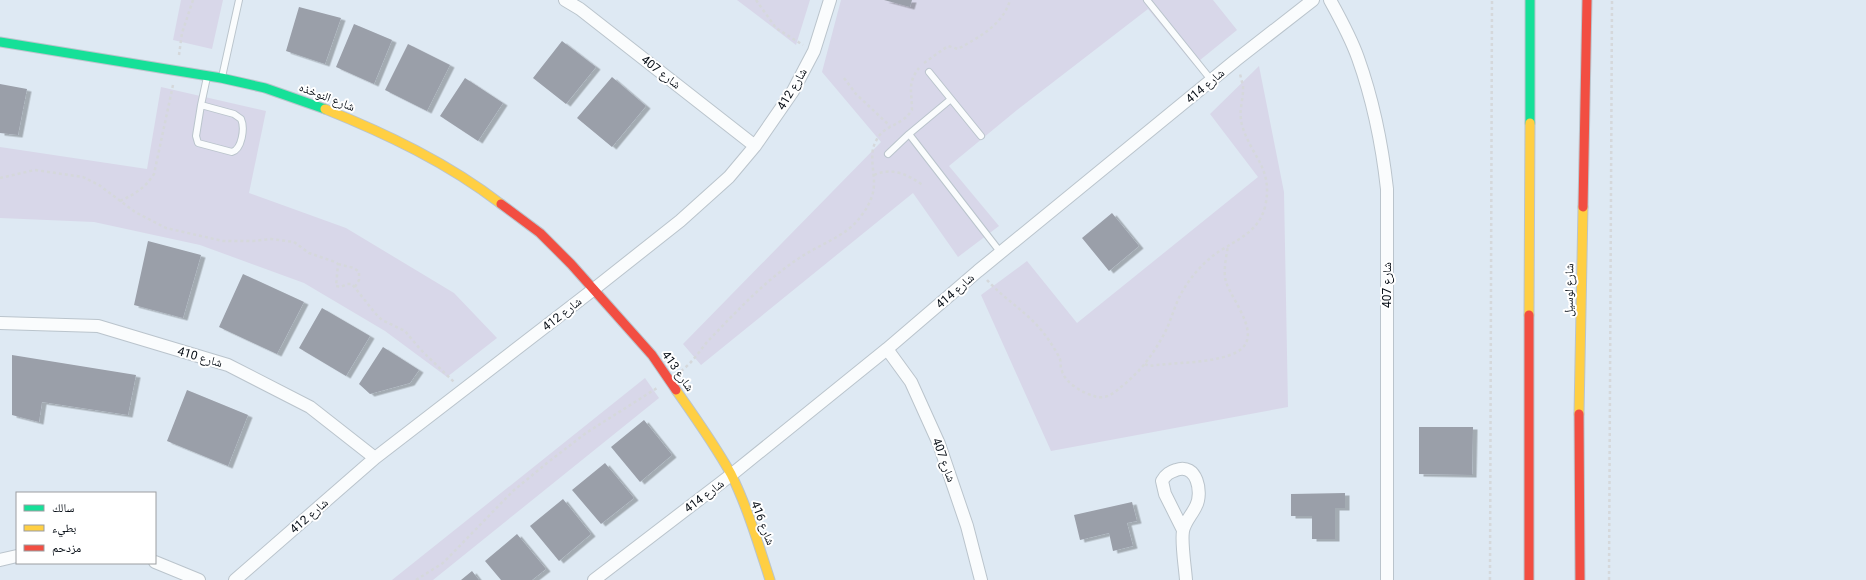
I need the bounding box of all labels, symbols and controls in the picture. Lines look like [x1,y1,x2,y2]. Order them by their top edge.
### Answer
street label: شارع 407 [638,52,684,93]
street label: شارع 412 [774,66,811,113]
street label: شارع 414 [1183,66,1228,107]
street label: شارع النوخذه [297,80,357,115]
street label: شارع 407 [1380,262,1395,308]
street label: شارع لوسيل [1562,263,1577,317]
street label: شارع 414 [933,271,978,312]
street label: شارع 412 [540,294,585,334]
street label: شارع 410 [176,344,224,371]
street label: شارع 413 [658,348,697,395]
street label: شارع 407 [929,436,958,484]
street label: شارع 414 [681,477,727,516]
legend [16,492,156,564]
street label: شارع 412 [287,496,332,537]
street label: شارع 416 [747,499,778,547]
text: سالك [52,501,74,515]
text: بطيء [52,521,76,538]
text: مزدحم [52,541,81,556]

